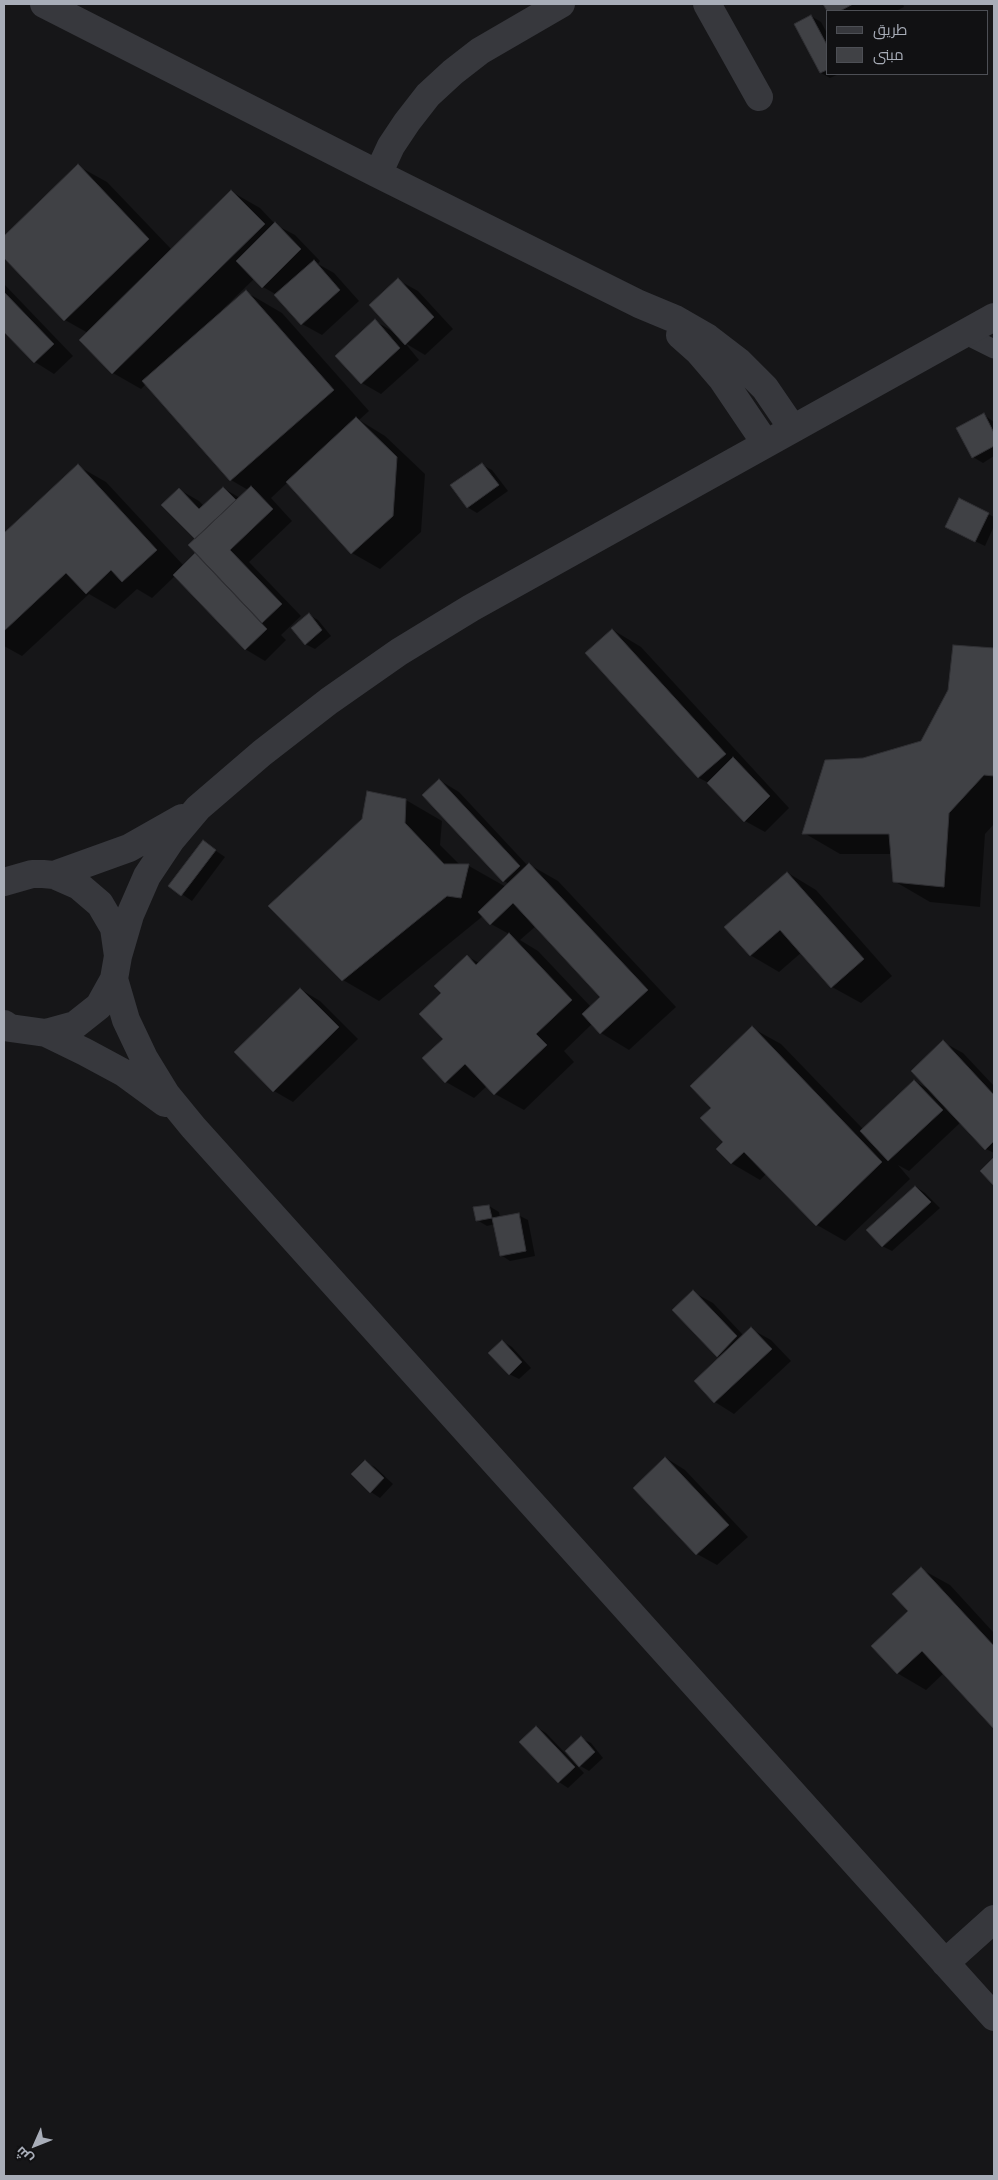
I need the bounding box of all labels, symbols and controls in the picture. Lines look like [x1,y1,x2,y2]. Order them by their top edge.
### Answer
legend [826,10,988,75]
text: طريق [873,20,907,39]
text: مبنى [873,45,904,64]
north arrow [10,2120,60,2170]
text: ش [11,2143,37,2168]

